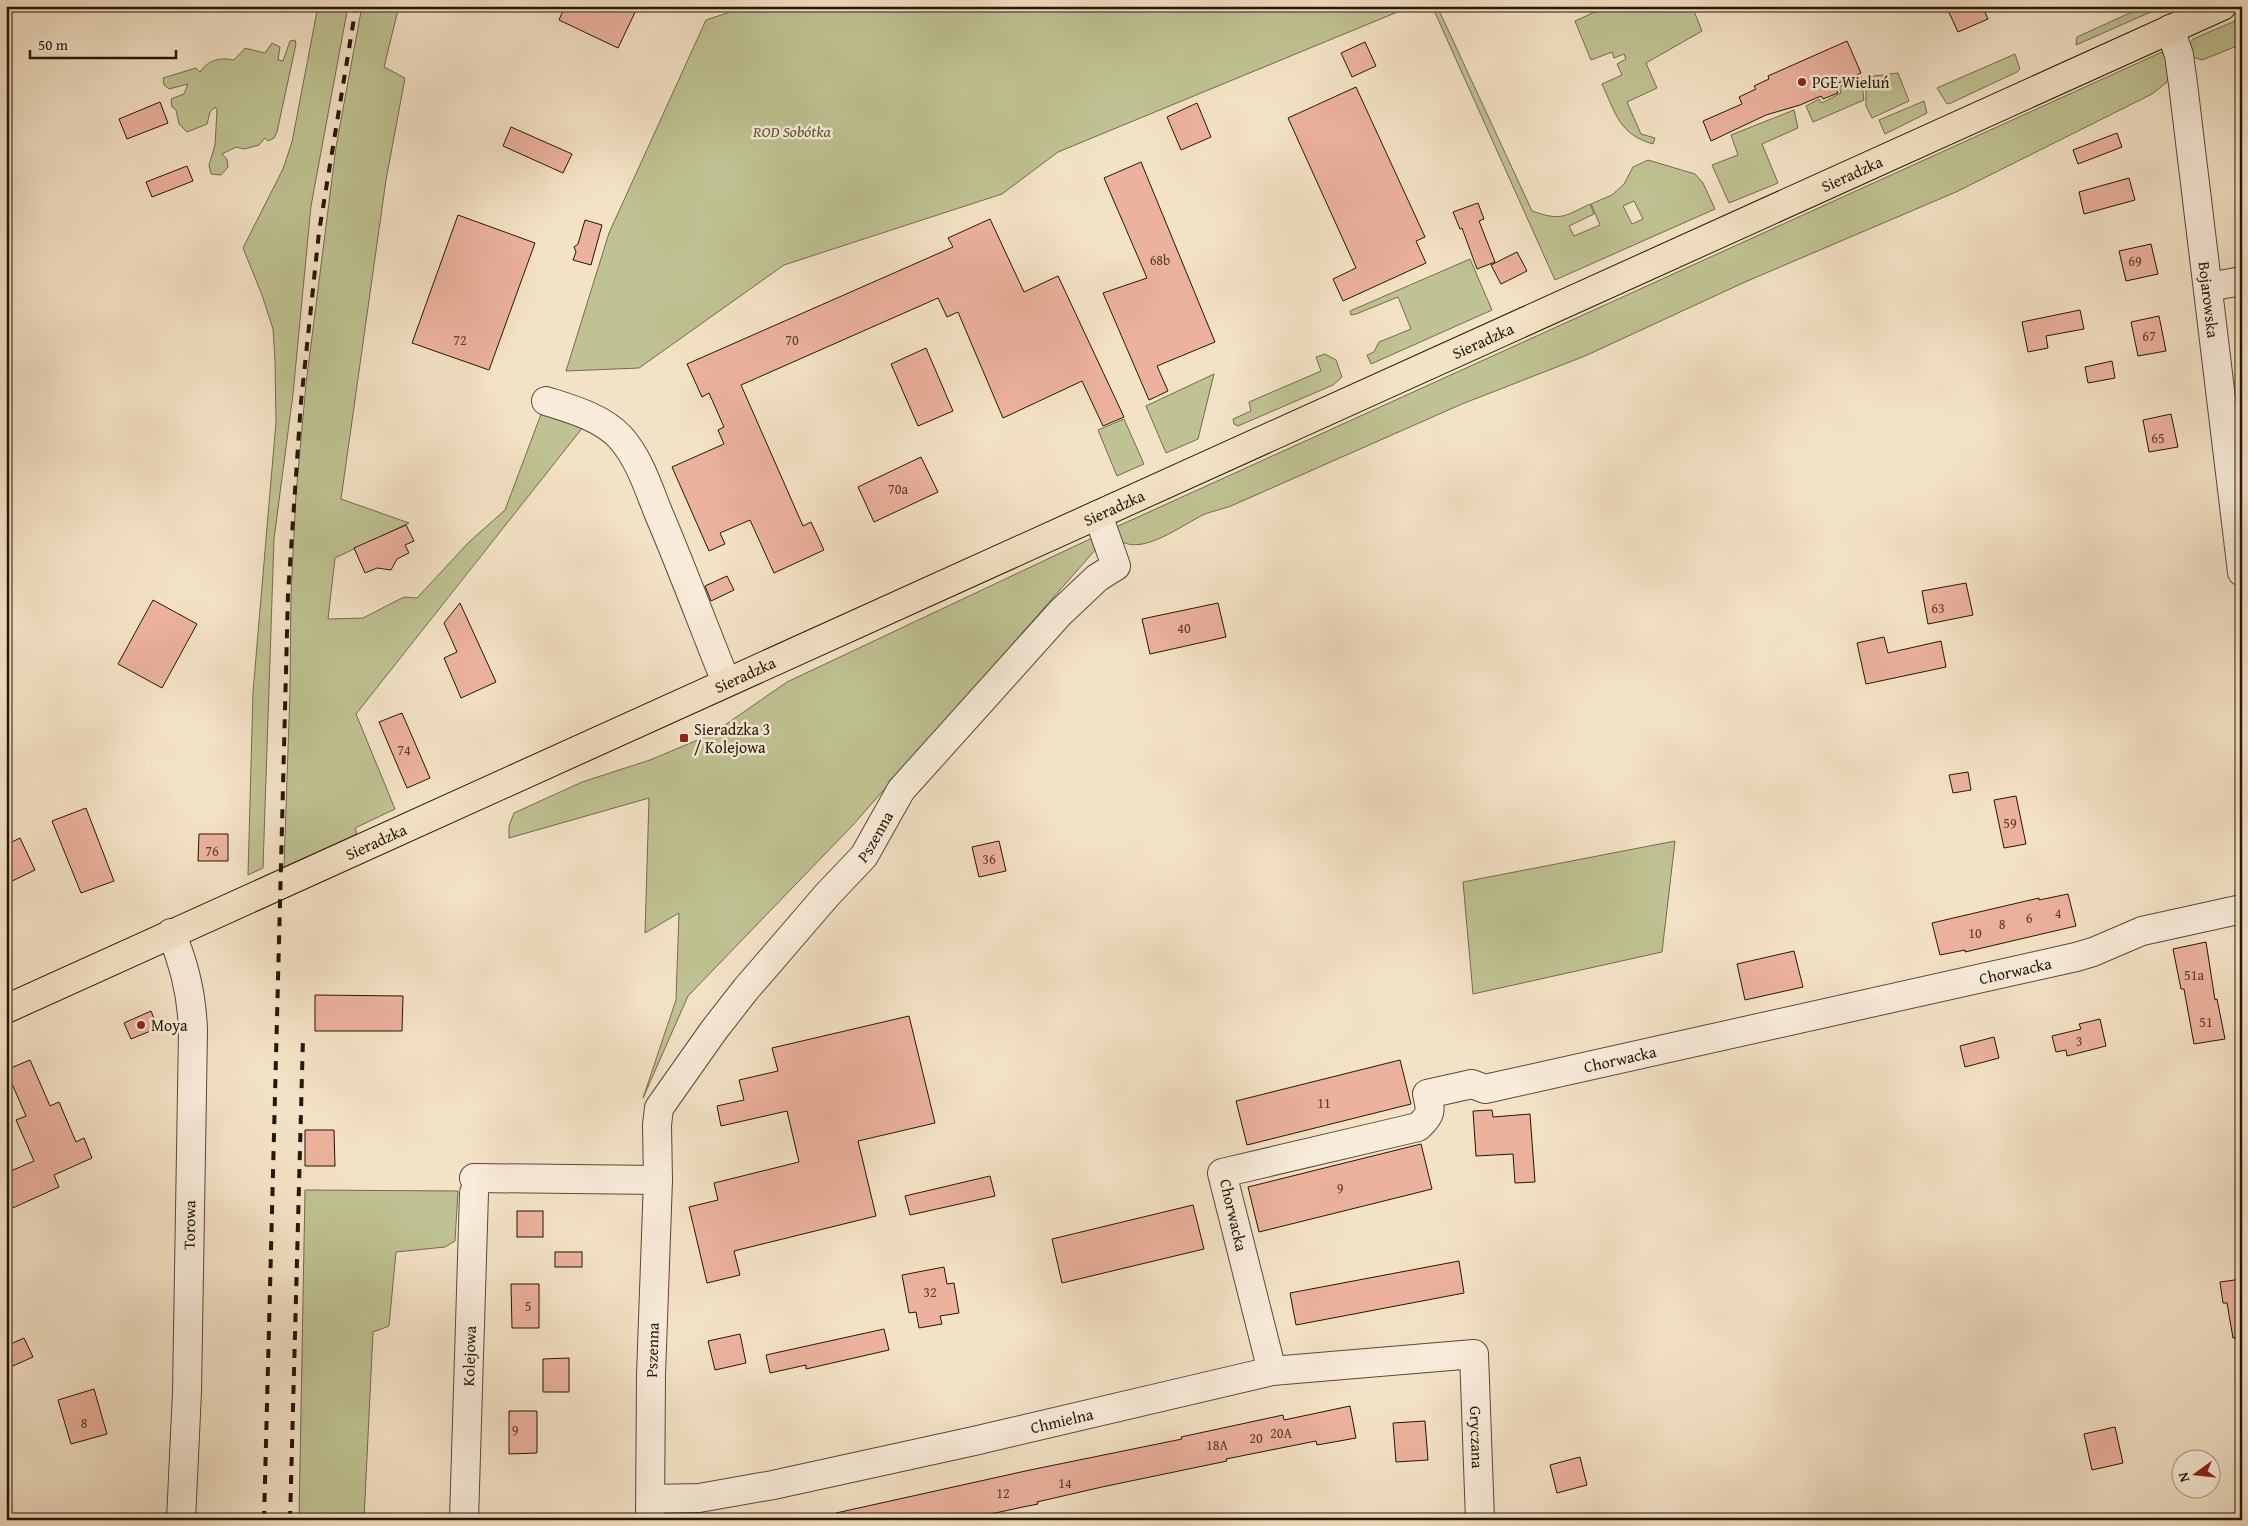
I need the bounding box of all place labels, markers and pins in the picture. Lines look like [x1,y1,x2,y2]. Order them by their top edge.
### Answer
place label: PGE Wieluń [1812,70,1889,94]
marker: PGE Wieluń [1796,76,1808,88]
place label: Sieradzka 3 / Kolejowa [694,717,770,759]
marker: Sieradzka 3 / Kolejowa [678,732,690,744]
place label: Moya [151,1013,188,1037]
marker: Moya [135,1019,147,1031]

